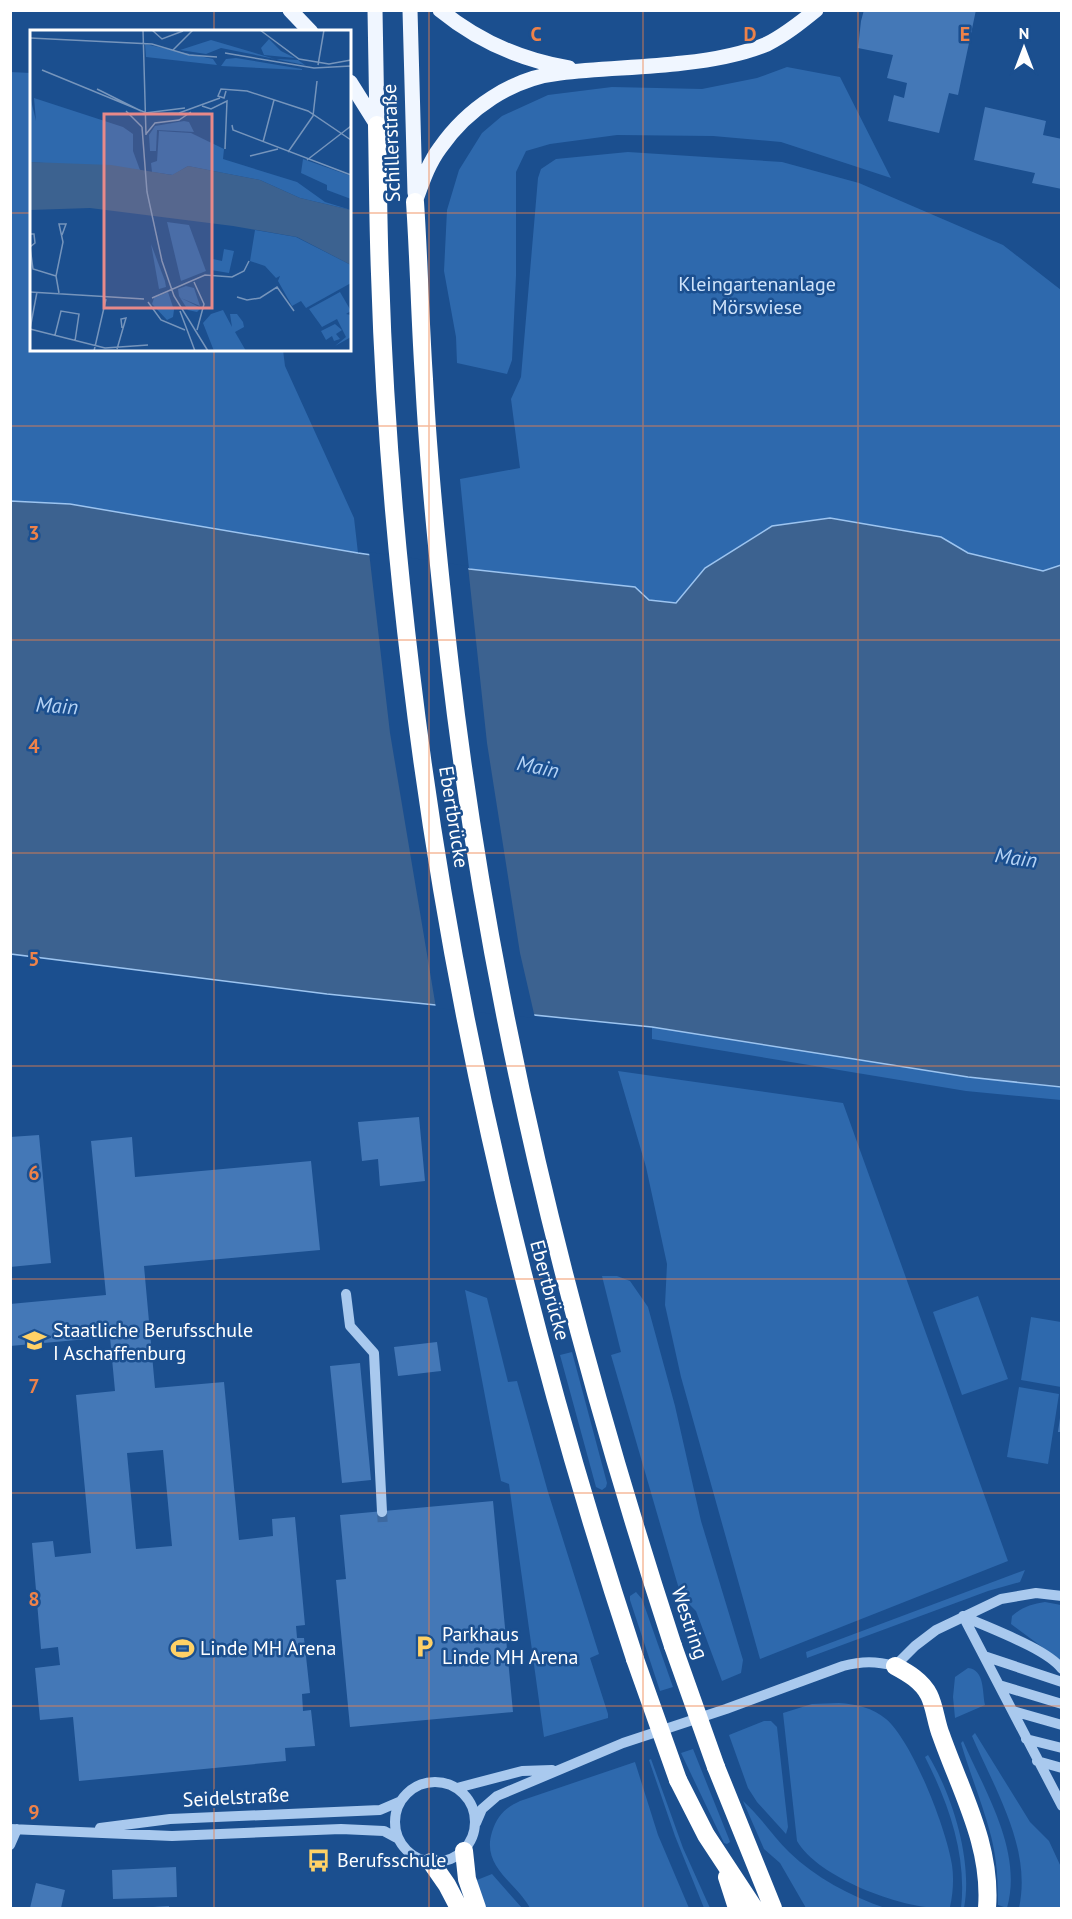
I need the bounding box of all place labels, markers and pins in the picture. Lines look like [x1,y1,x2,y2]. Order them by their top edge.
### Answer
place label: Staatliche Berufsschule I Aschaffenburg [53,1317,253,1366]
school or university icon: Staatliche Berufsschule I Aschaffenburg [22,1328,48,1354]
place label: Parkhaus Linde MH Arena [442,1621,578,1670]
parking icon: Parkhaus Linde MH Arena [411,1633,437,1659]
sports icon: Linde MH Arena [169,1635,195,1661]
place label: Linde MH Arena [200,1635,336,1661]
bus stop icon: Berufsschule [306,1847,332,1873]
place label: Berufsschule [337,1847,446,1873]

